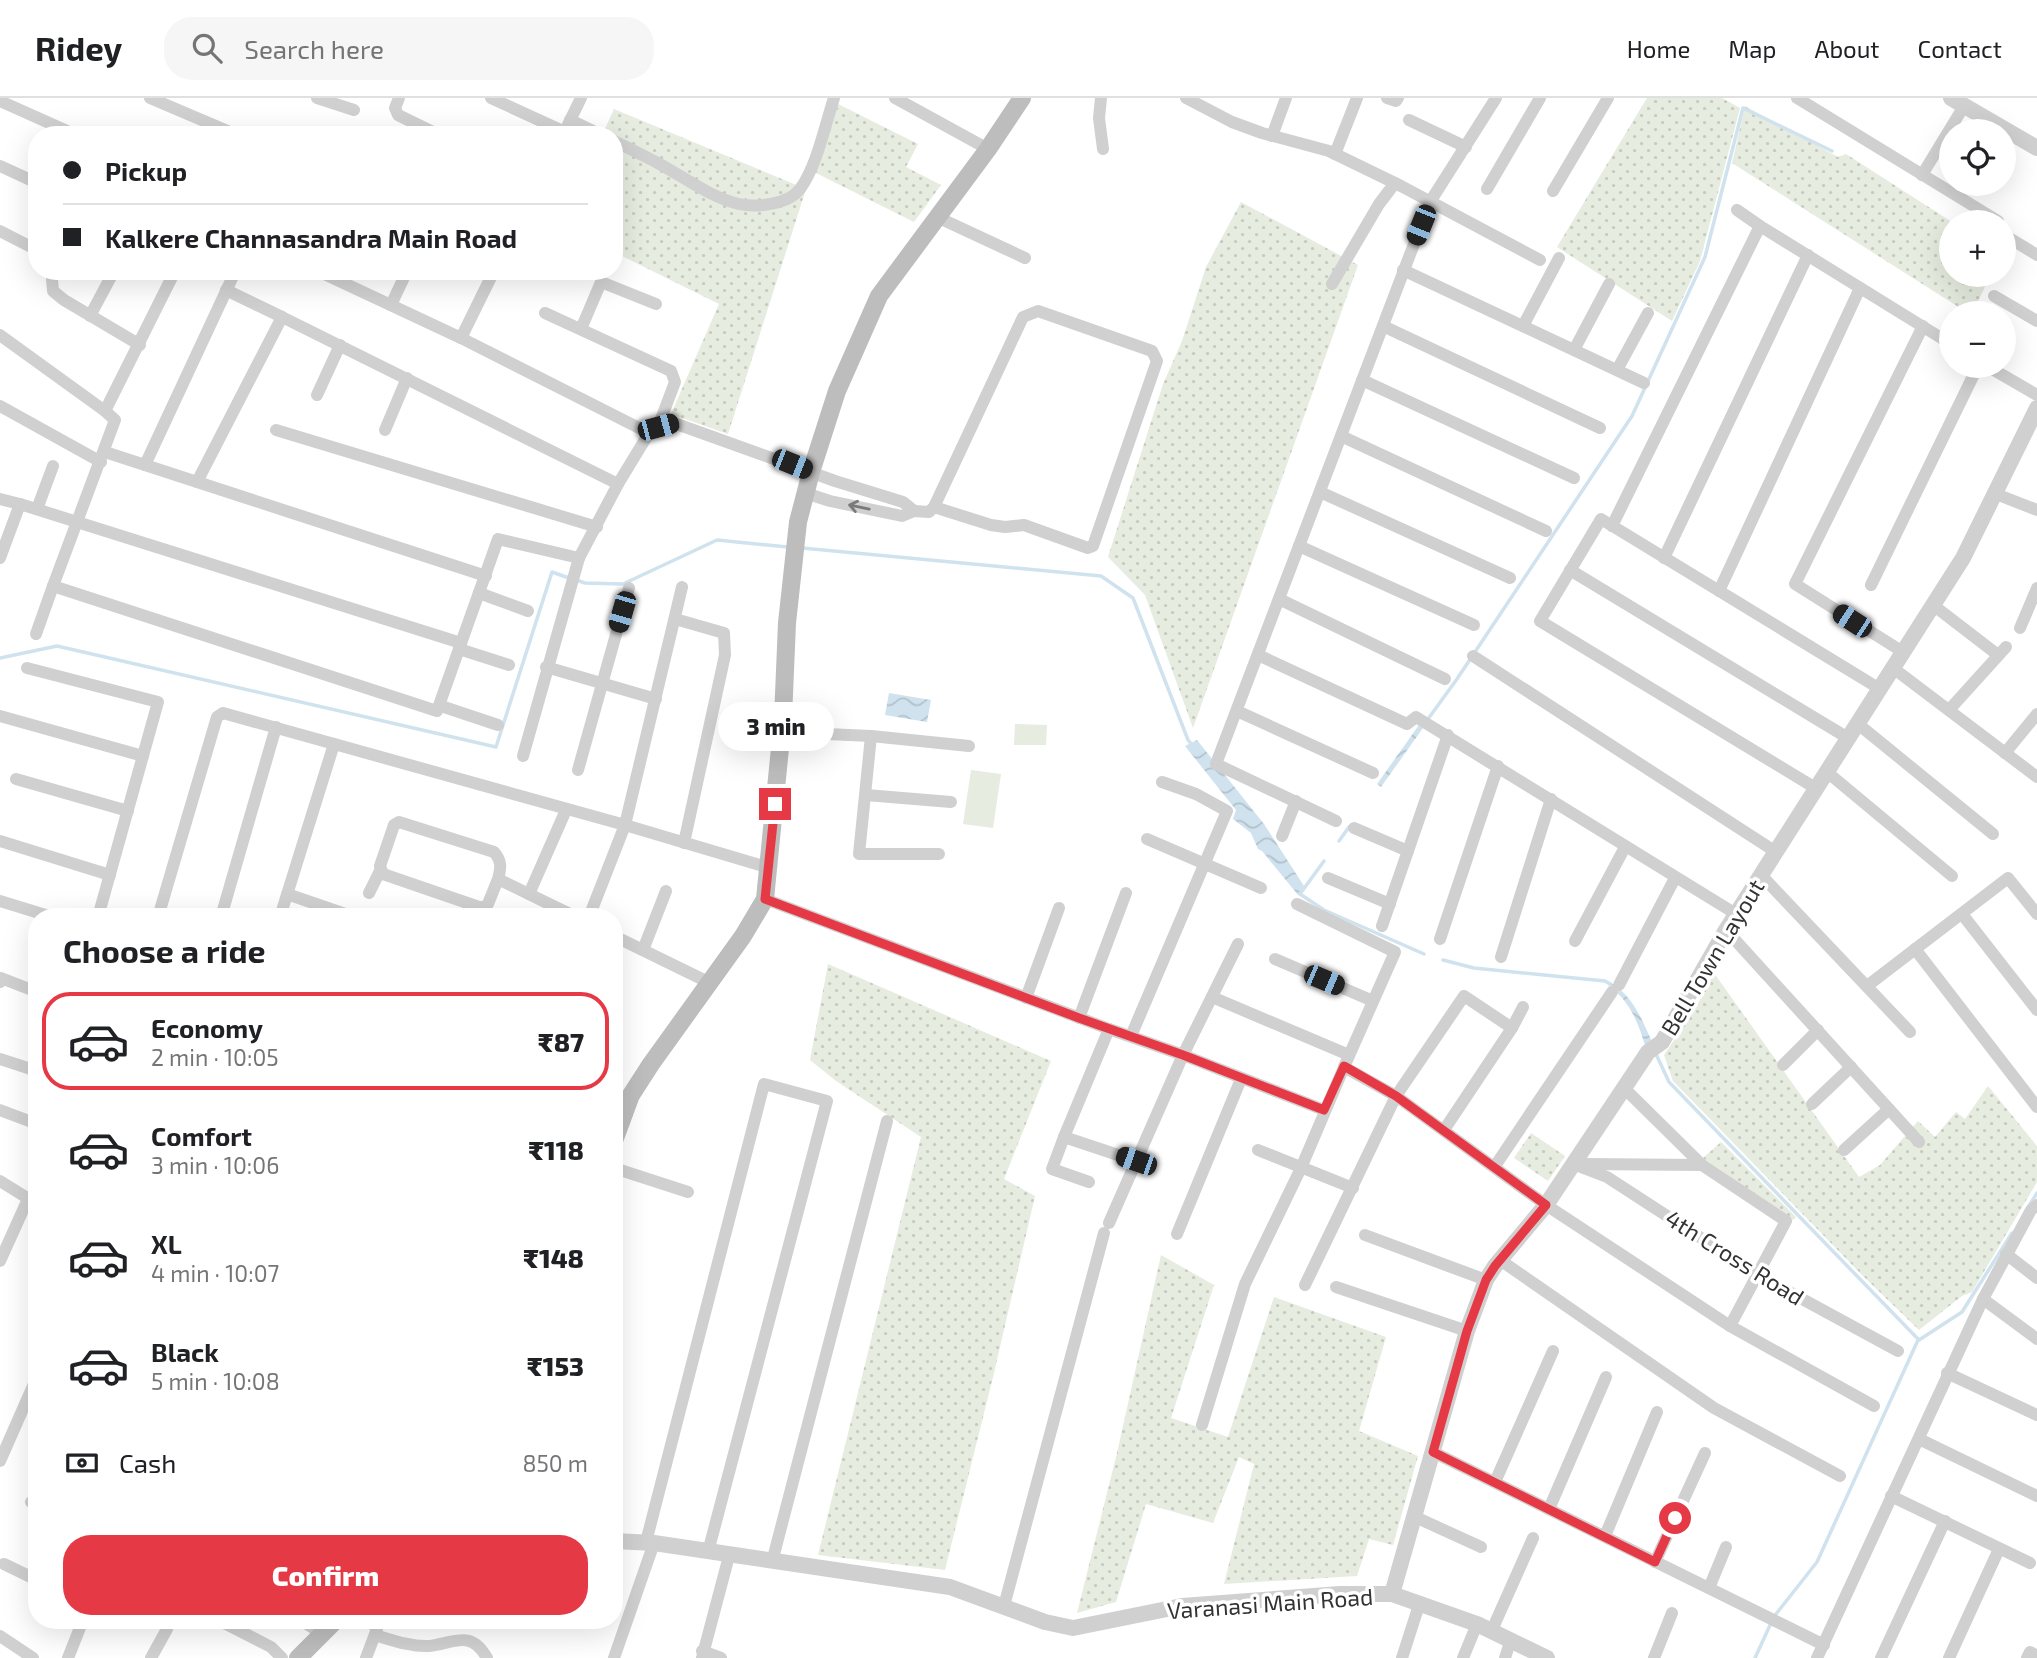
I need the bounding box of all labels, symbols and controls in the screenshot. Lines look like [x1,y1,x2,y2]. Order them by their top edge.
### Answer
search box [164,17,654,80]
text: Ridey [35,28,122,68]
icon: search [188,29,226,67]
text: Search here [244,33,384,64]
text: Home [1627,34,1690,63]
text: Map [1728,34,1776,63]
text: About [1814,34,1880,63]
text: Contact [1918,34,2002,63]
map controls [1939,119,2016,378]
button: locate [1939,119,2016,196]
text: Pickup [105,155,187,186]
car [1404,202,1439,248]
button: + [1939,210,2016,287]
text: Kalkere Channasandra Main Road [105,222,517,253]
button: − [1939,301,2016,378]
car [635,411,682,443]
car [769,446,816,482]
one-way arrow [848,500,871,514]
car [607,589,638,635]
car [1829,601,1876,641]
callout: 3 min [717,702,833,752]
text: 3 min [746,712,806,740]
route end [759,788,791,820]
street label: Bell Town Layout [1654,874,1770,1040]
text: Choose a ride [63,931,266,969]
car [1301,962,1348,998]
icon: car [67,1010,130,1073]
text: Economy [151,1012,263,1043]
text: ₹87 [538,1026,584,1057]
text: 2 min · 10:05 [151,1043,279,1071]
icon: car [67,1118,130,1181]
text: Comfort [151,1120,252,1151]
text: ₹118 [528,1134,584,1165]
car [1113,1144,1160,1178]
text: 3 min · 10:06 [151,1151,279,1179]
street label: 4th Cross Road [1661,1203,1809,1311]
icon: car [67,1226,130,1289]
text: XL [151,1228,182,1259]
text: ₹148 [523,1242,584,1273]
text: 4 min · 10:07 [151,1259,279,1287]
icon: car [67,1334,130,1397]
text: Black [151,1336,219,1367]
text: ₹153 [527,1350,584,1381]
text: 5 min · 10:08 [151,1367,280,1395]
icon: cash [63,1444,101,1482]
text: Cash [119,1447,176,1478]
text: 850 m [523,1449,588,1477]
route start [1659,1502,1691,1534]
button: Confirm [63,1535,588,1615]
street label: Varanasi Main Road [1166,1582,1374,1624]

